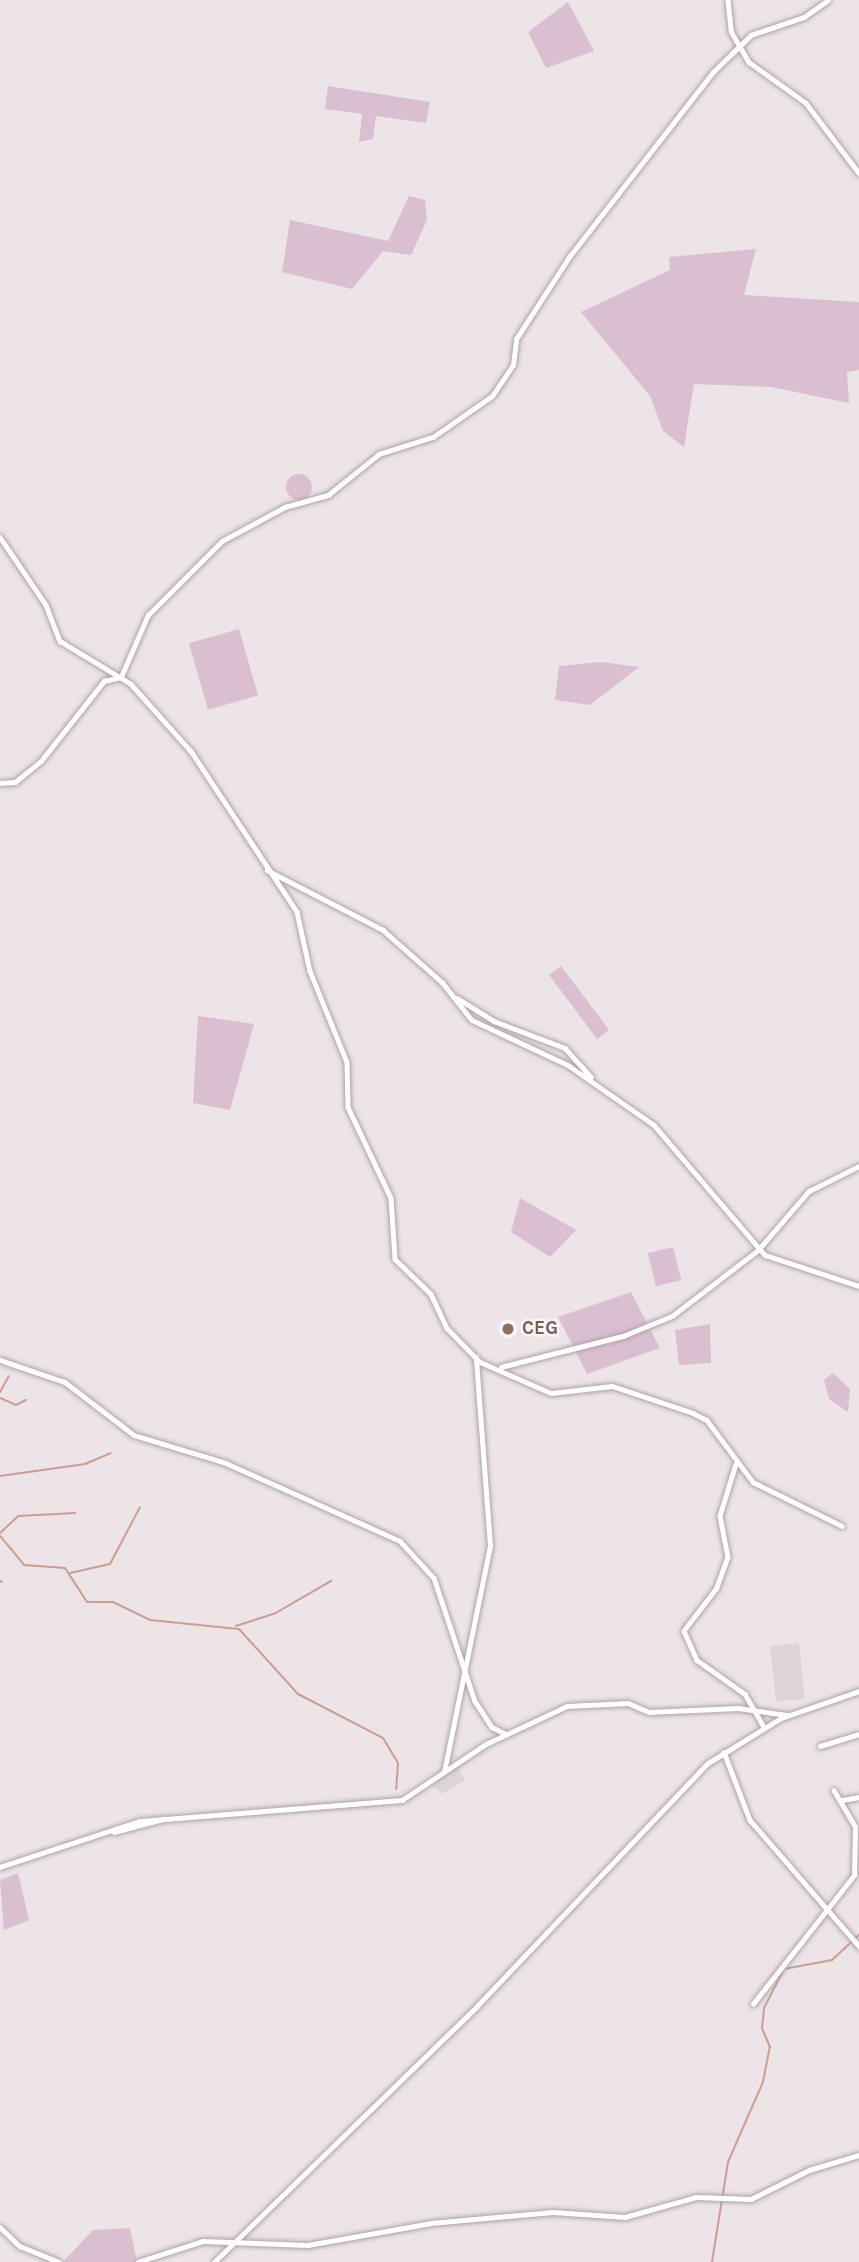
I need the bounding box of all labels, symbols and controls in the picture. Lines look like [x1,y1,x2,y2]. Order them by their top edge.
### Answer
place label: CEG [522,1318,558,1340]
marker: CEG [500,1321,516,1337]

